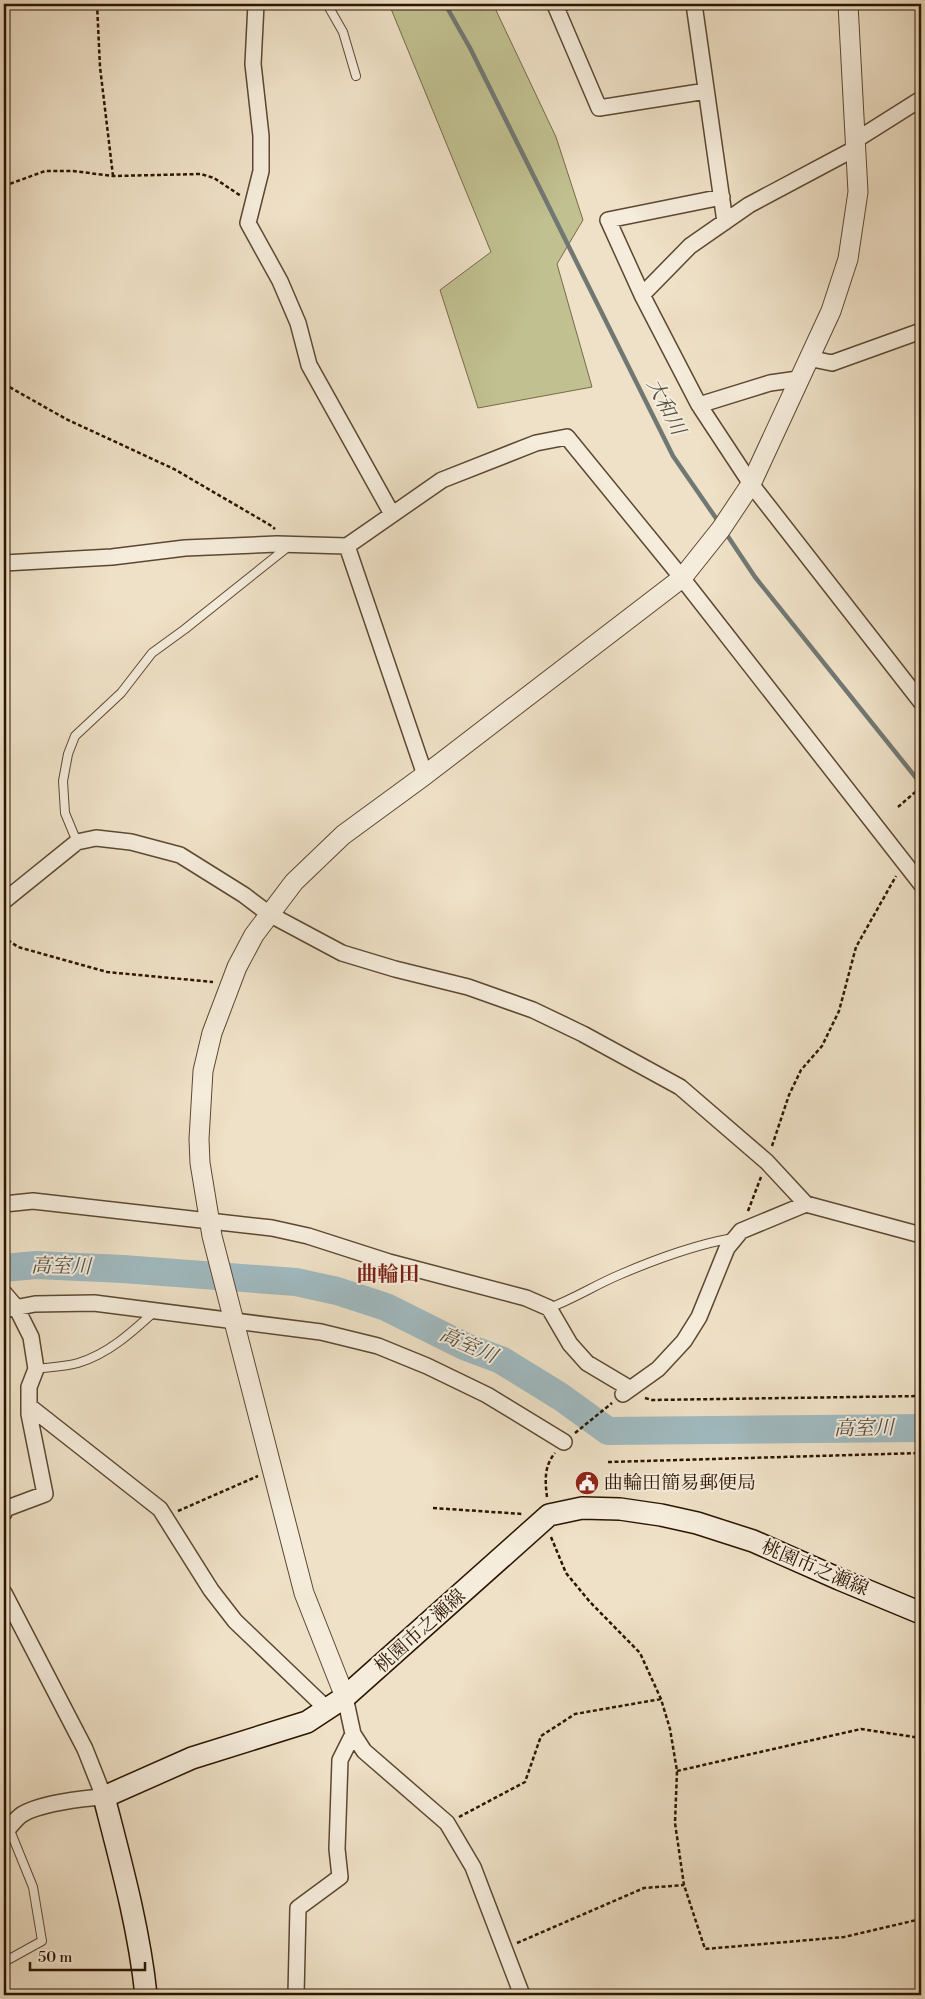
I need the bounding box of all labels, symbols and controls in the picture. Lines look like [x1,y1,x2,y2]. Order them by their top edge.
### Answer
water label: 大和川 [640,375,691,441]
water label: 高室川 [31,1254,93,1280]
district label: 曲輪田 [357,1262,420,1288]
water label: 高室川 [436,1322,502,1370]
water label: 高室川 [834,1416,896,1442]
public building icon: 曲輪田簡易郵便局 [574,1470,600,1496]
place label: 曲輪田簡易郵便局 [604,1471,756,1495]
street label: 桃園市之瀬線 [758,1535,872,1601]
street label: 桃園市之瀬線 [370,1584,470,1678]
scale bar [30,1939,145,1971]
text: 50 m [38,1948,72,1967]

